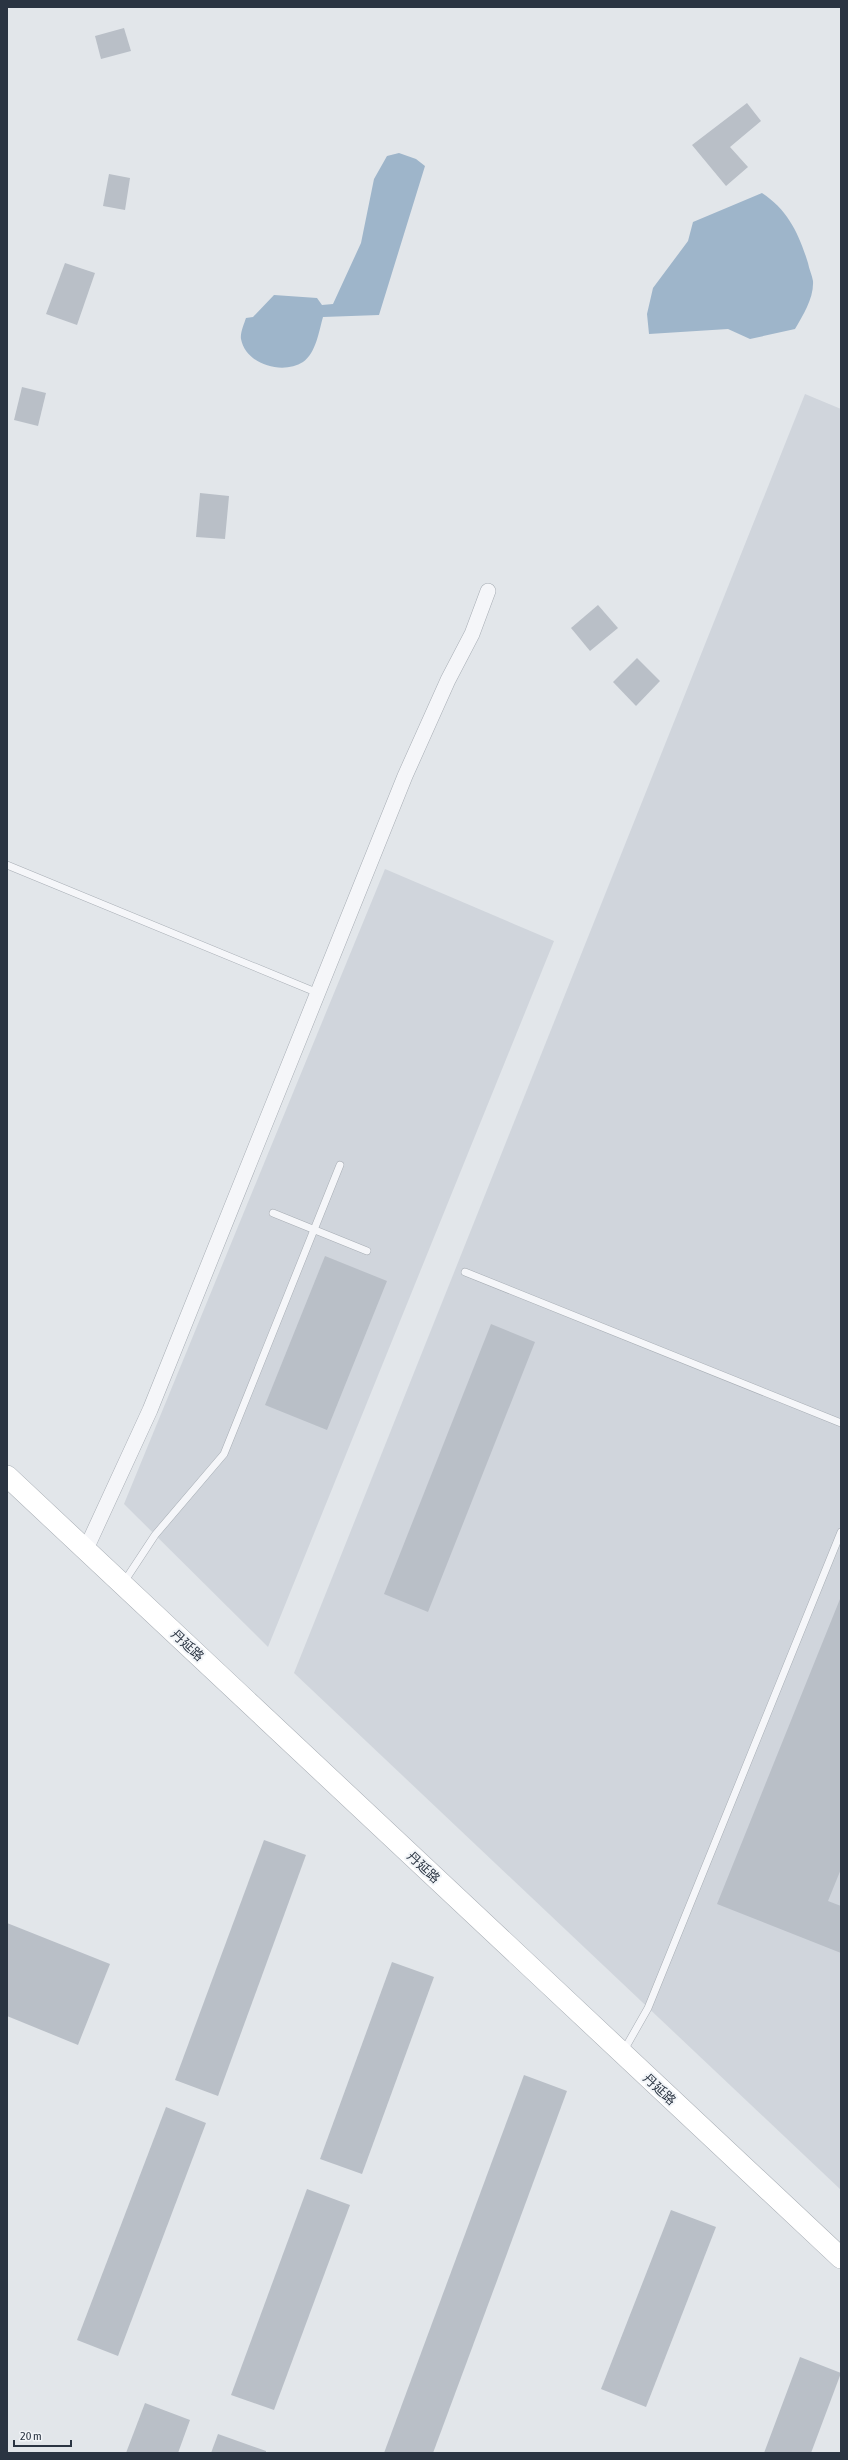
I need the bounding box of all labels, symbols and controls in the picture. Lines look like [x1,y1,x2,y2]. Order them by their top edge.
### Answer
street label: 丹延路 [168,1627,207,1664]
street label: 丹延路 [404,1849,443,1886]
street label: 丹延路 [640,2071,679,2108]
scale bar [14,2422,71,2448]
text: 20 m [20,2429,42,2443]

